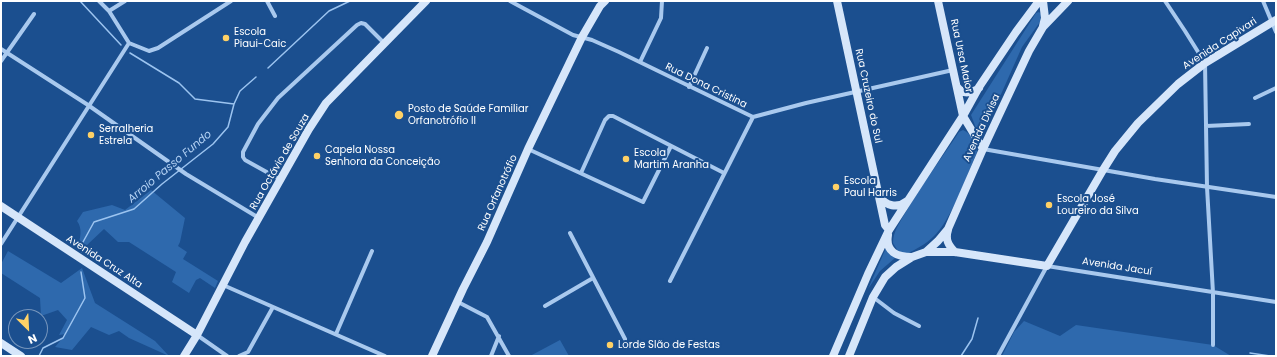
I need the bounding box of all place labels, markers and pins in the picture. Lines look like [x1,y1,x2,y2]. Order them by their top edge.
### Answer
place label: Escola Piaui-Caic [234,26,286,50]
marker: Escola Piaui-Caic [221,33,231,43]
place label: Posto de Saúde Familiar Orfanotrófio II [408,103,528,126]
marker: Posto de Saúde Familiar Orfanotrófio II [393,109,405,121]
place label: Serralheria Estrela [99,123,153,146]
marker: Serralheria Estrela [86,130,96,140]
place label: Capela Nossa Senhora da Conceição [325,144,440,168]
place label: Escola Martim Aranha [634,147,709,170]
marker: Capela Nossa Senhora da Conceição [312,151,322,161]
marker: Escola Martim Aranha [621,154,631,164]
place label: Escola Paul Harris [844,175,897,198]
marker: Escola Paul Harris [831,182,841,192]
place label: Escola José Loureiro da Silva [1057,193,1139,216]
marker: Escola José Loureiro da Silva [1044,200,1054,210]
place label: Lorde Slão de Festas [618,339,720,351]
marker: Lorde Slão de Festas [605,340,615,350]

